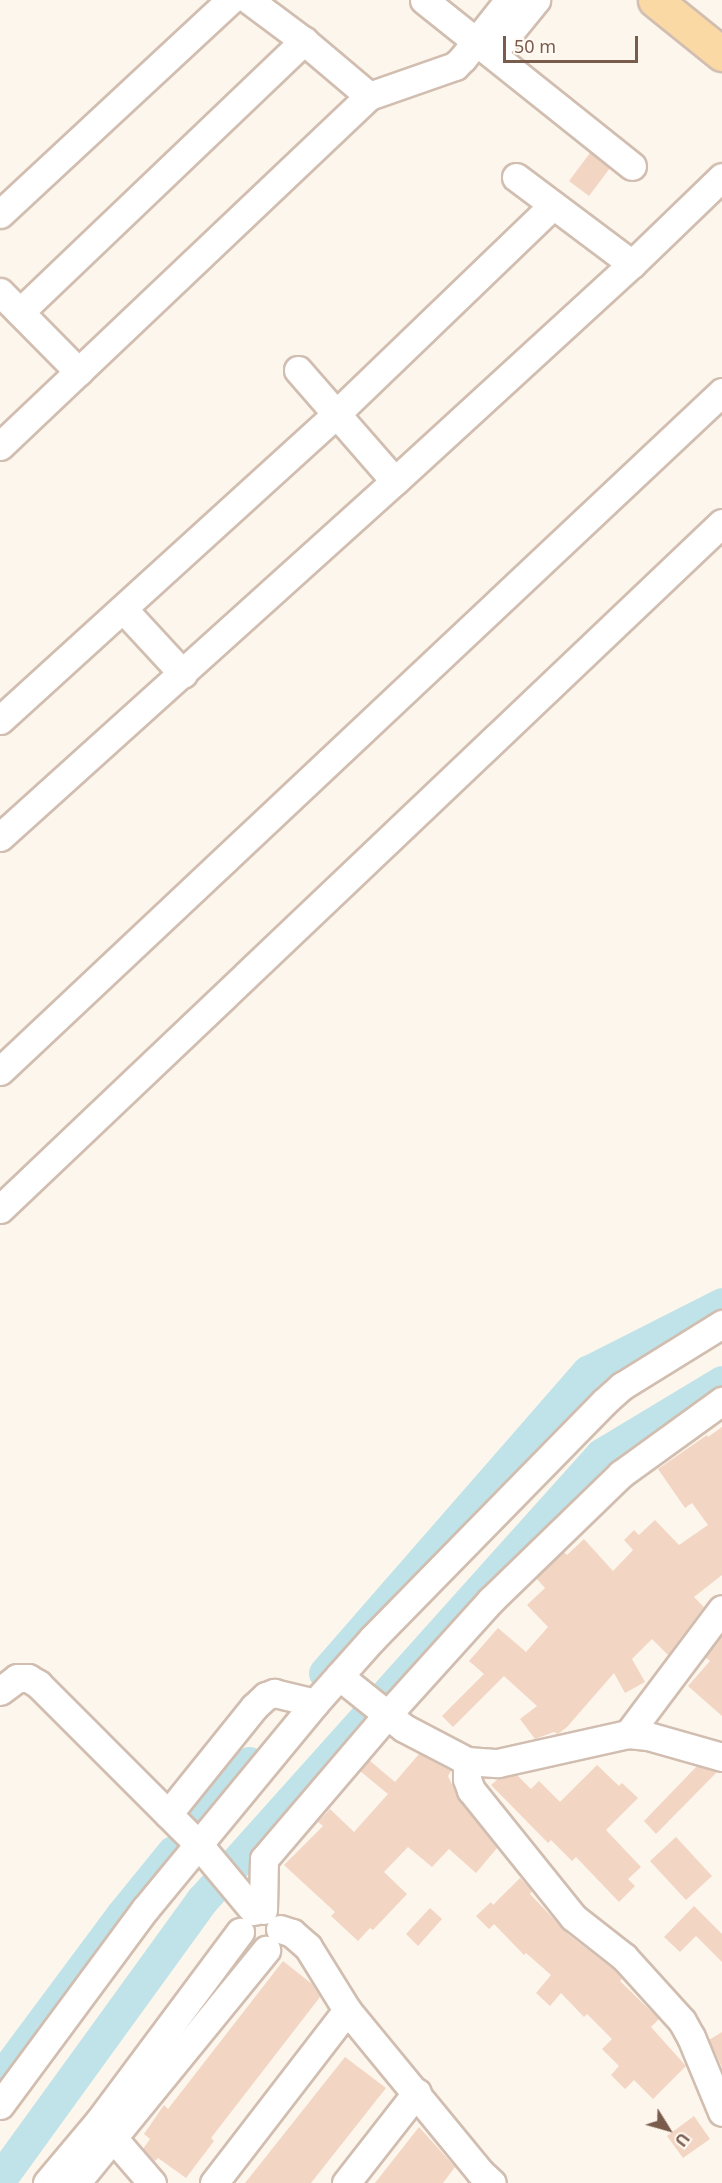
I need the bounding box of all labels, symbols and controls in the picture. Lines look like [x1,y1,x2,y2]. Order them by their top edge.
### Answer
scale bar [506,24,641,62]
text: 50 m [514,34,556,58]
north arrow [638,2099,698,2159]
text: U [670,2128,695,2151]

